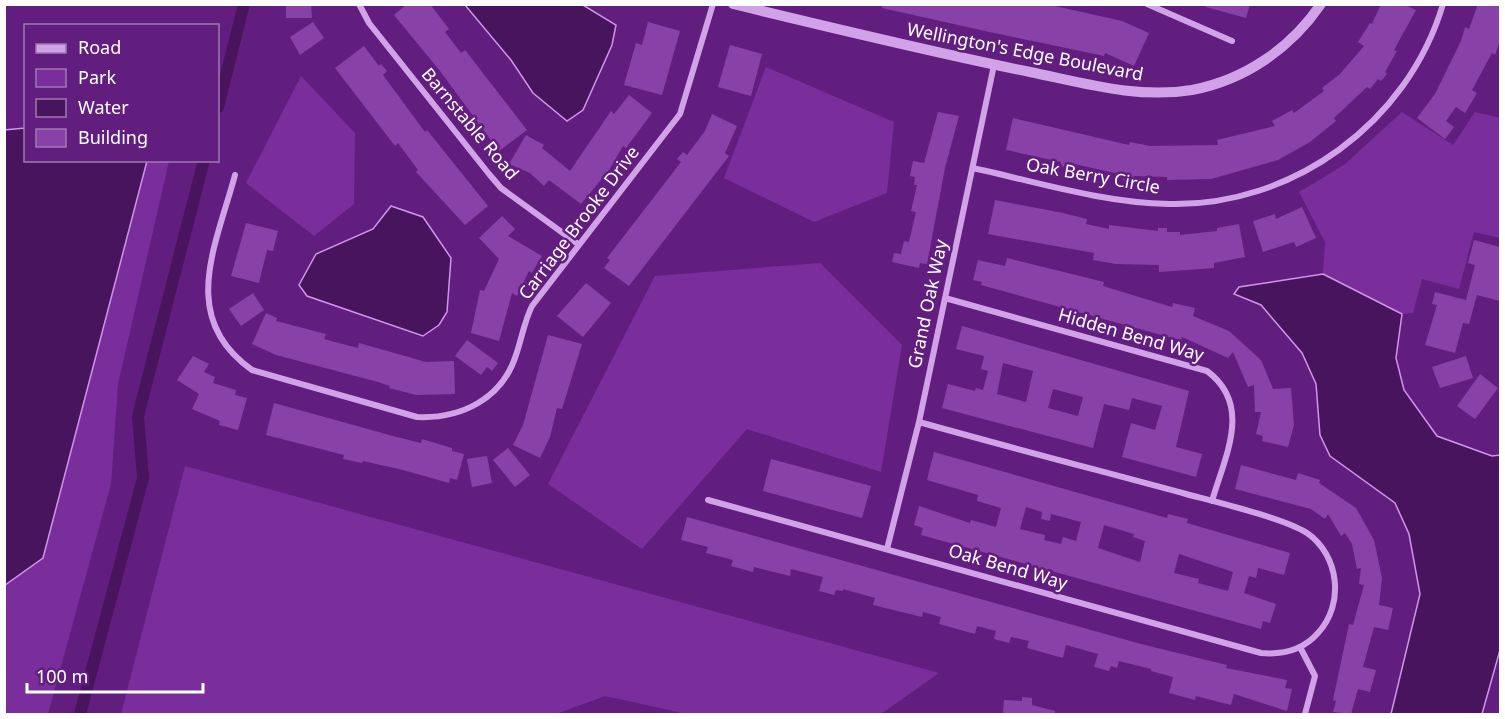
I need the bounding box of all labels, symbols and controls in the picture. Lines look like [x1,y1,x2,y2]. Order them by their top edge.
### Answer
street label: Wellington's Edge Boulevard [905,16,1145,86]
legend [24,24,219,162]
text: Road [78,35,121,59]
street label: Barnstable Road [417,62,525,184]
text: Park [78,65,116,89]
text: Water [78,95,129,119]
text: Building [78,125,148,149]
street label: Carriage Brooke Drive [512,141,644,304]
street label: Oak Berry Circle [1024,151,1162,199]
street label: Grand Oak Way [902,236,953,370]
street label: Hidden Bend Way [1056,302,1208,367]
street label: Oak Bend Way [946,538,1071,595]
scale bar [27,656,202,694]
text: 100 m [36,664,88,688]

